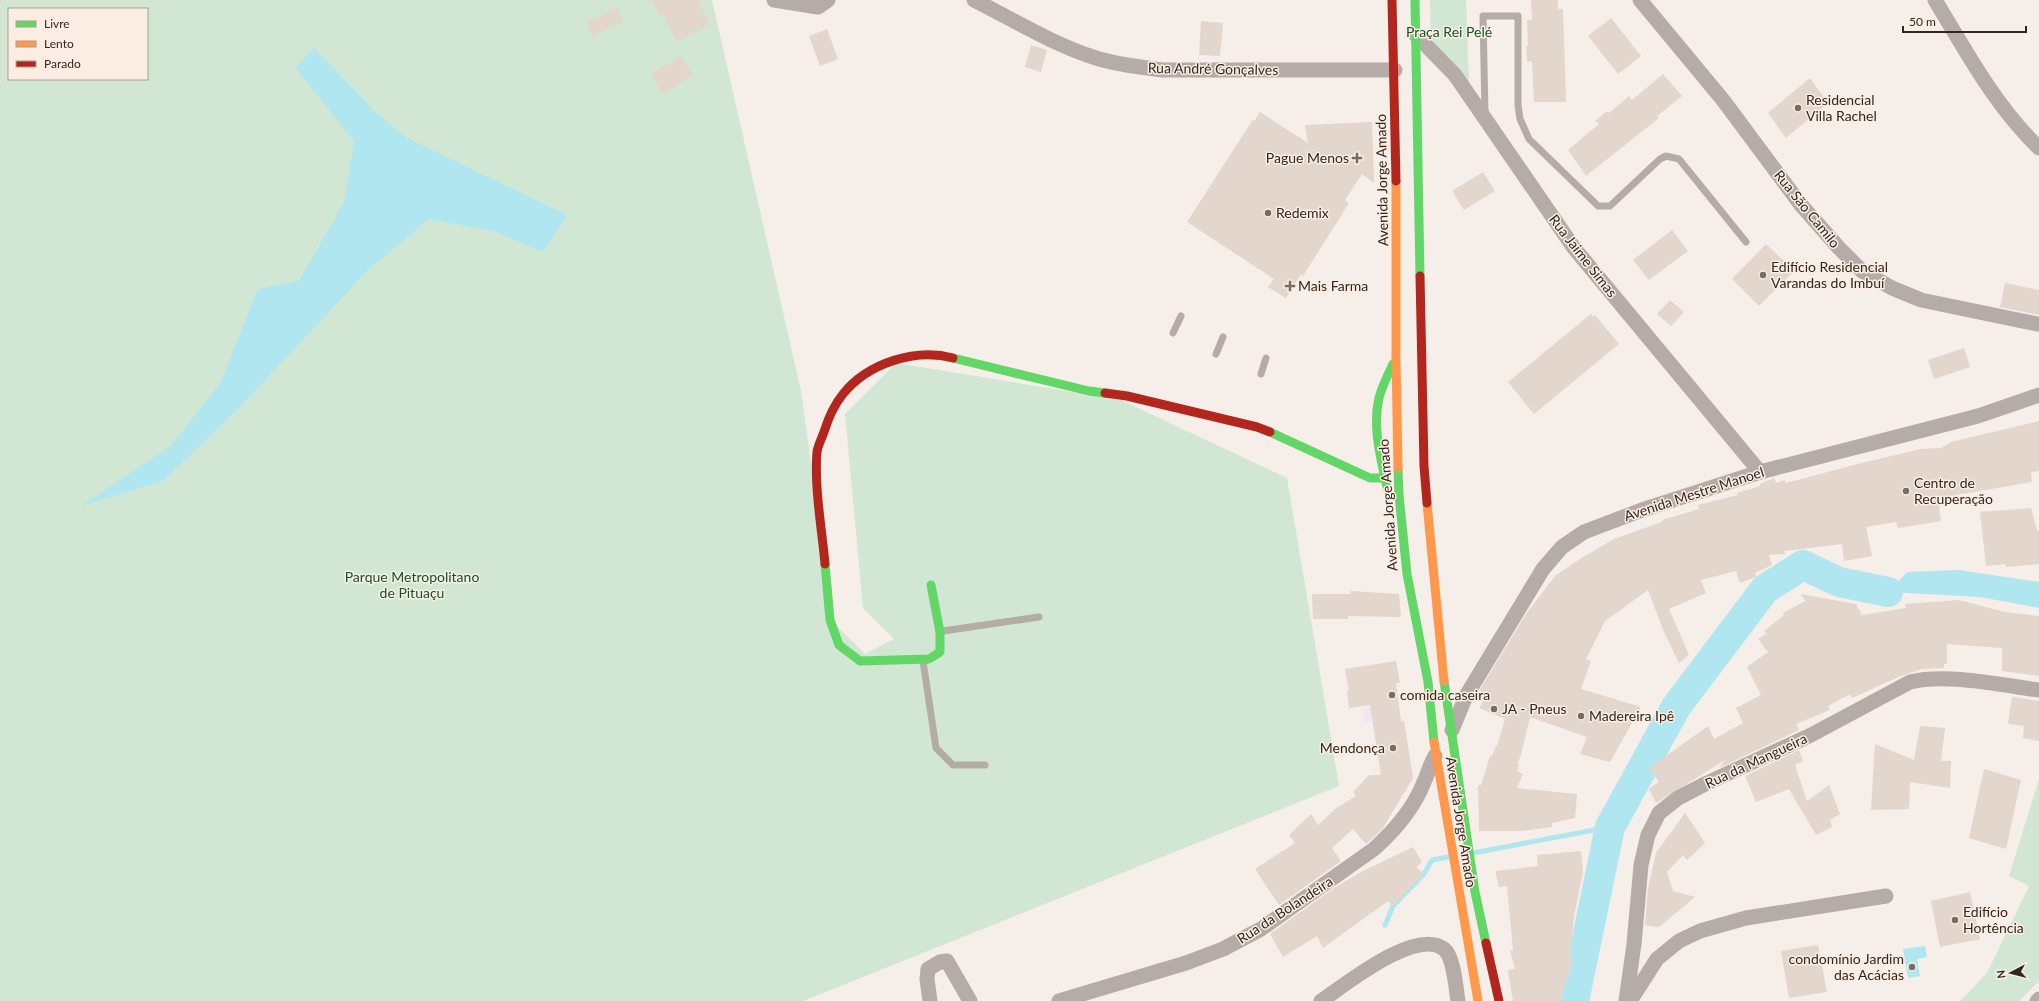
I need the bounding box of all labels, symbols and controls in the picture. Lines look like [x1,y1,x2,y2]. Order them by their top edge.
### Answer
legend [8,8,148,80]
scale bar [1903,8,2026,34]
text: 50 m [1909,14,1936,29]
text: Livre [44,16,70,31]
park label: Praça Rei Pelé [1406,23,1492,40]
text: Lento [44,36,74,51]
text: Parado [44,56,81,71]
street label: Rua André Gonçalves [1148,59,1278,78]
place label: Residencial Villa Rachel [1806,91,1877,124]
marker: Residencial Villa Rachel [1793,103,1803,113]
street label: Avenida Jorge Amado [1372,114,1391,246]
place label: Pague Menos [1266,149,1349,166]
marker: Pague Menos [1352,153,1362,163]
street label: Rua São Camilo [1771,166,1844,251]
place label: Redemix [1276,204,1329,221]
marker: Redemix [1263,208,1273,218]
street label: Rua Jaime Simas [1546,211,1621,300]
place label: Edifício Residencial Varandas do Imbuí [1771,258,1888,291]
marker: Edifício Residencial Varandas do Imbuí [1758,270,1768,280]
place label: Mais Farma [1298,277,1368,294]
marker: Mais Farma [1285,281,1295,291]
street label: Avenida Jorge Amado [1374,438,1401,572]
street label: Avenida Mestre Manoel [1622,463,1766,524]
place label: Centro de Recuperação [1914,474,1993,507]
marker: Centro de Recuperação [1901,486,1911,496]
park label: Parque Metropolitano de Pituaçu [345,568,479,601]
place label: comida caseira [1400,686,1490,703]
marker: comida caseira [1387,690,1397,700]
place label: JA - Pneus [1502,700,1567,717]
marker: JA - Pneus [1489,704,1499,714]
place label: Madereira Ipê [1589,707,1674,724]
marker: Madereira Ipê [1576,711,1586,721]
street label: Rua da Mangueira [1702,729,1810,792]
place label: Mendonça [1320,739,1385,756]
marker: Mendonça [1388,743,1398,753]
street label: Avenida Jorge Amado [1443,755,1480,889]
street label: Rua da Bolandeira [1234,872,1336,947]
place label: Edifício Hortência [1963,903,2024,936]
marker: Edifício Hortência [1950,915,1960,925]
place label: condomínio Jardim das Acácias [1789,950,1904,983]
north arrow [1991,953,2031,993]
marker: condomínio Jardim das Acácias [1907,962,1917,972]
text: N [1994,969,2008,979]

